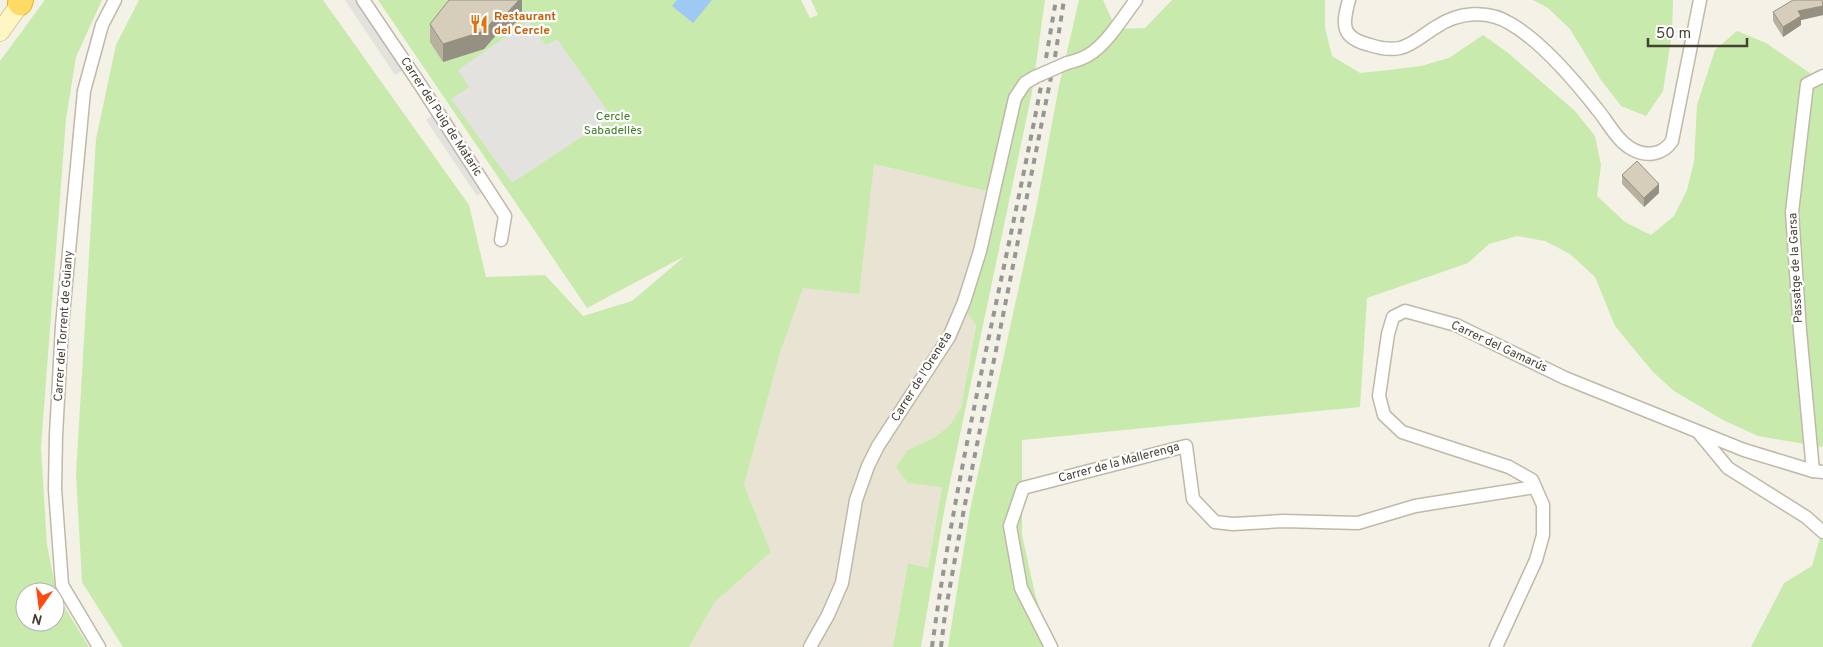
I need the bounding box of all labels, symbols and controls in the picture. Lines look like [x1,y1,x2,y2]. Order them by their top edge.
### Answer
place label: Restaurant del Cercle [494,9,556,39]
restaurant icon: Restaurant del Cercle [468,13,490,35]
scale bar [1648,15,1747,47]
text: 50 m [1656,25,1691,44]
street label: Carrer del Puig de Mataric [396,54,486,180]
park label: Cercle Sabadellès [584,109,642,139]
street label: Passatge de la Garsa [1785,212,1807,324]
street label: Carrer del Torrent de Guiany [51,250,77,402]
street label: Carrer del Gamarús [1448,318,1550,376]
street label: Carrer de l'Oreneta [888,329,956,425]
street label: Carrer de la Mallerenga [1057,439,1181,487]
north arrow [15,582,65,632]
text: N [30,609,44,628]

